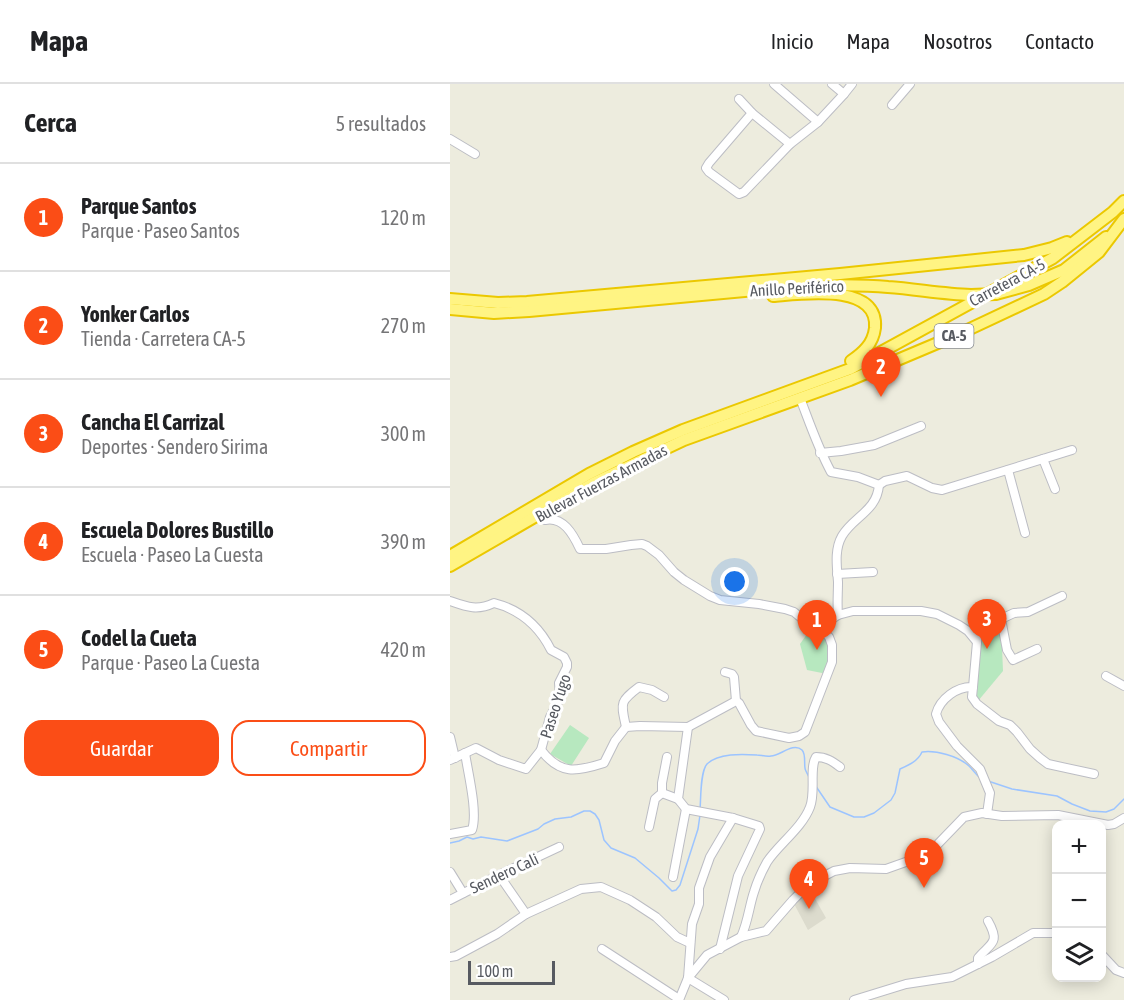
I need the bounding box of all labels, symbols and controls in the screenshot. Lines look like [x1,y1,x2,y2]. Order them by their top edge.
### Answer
text: Mapa [30,25,88,57]
text: Inicio [771,29,814,53]
text: Mapa [847,29,890,53]
text: Nosotros [923,29,992,53]
text: Contacto [1025,29,1094,53]
text: Cerca [24,108,77,138]
text: 5 resultados [336,112,426,135]
text: Parque Santos [81,193,196,219]
text: 1 [39,206,48,229]
text: 120 m [381,206,426,229]
text: Parque · Paseo Santos [81,219,240,242]
street label: Carretera CA-5 [966,254,1048,310]
street label: Anillo Periférico [749,277,845,299]
text: Yonker Carlos [81,301,190,327]
text: 2 [39,314,48,337]
text: 270 m [381,314,426,337]
road number: CA-5 [934,324,974,348]
text: Tienda · Carretera CA-5 [81,327,246,350]
pin: 2 [862,348,900,397]
text: Cancha El Carrizal [81,409,224,435]
text: 3 [39,422,48,445]
text: 300 m [381,422,426,445]
text: Deportes · Sendero Sirima [81,435,268,458]
street label: Bulevar Fuerzas Armadas [532,440,670,525]
text: Escuela Dolores Bustillo [81,517,274,543]
text: 4 [39,530,48,553]
text: 390 m [381,530,426,553]
text: Escuela · Paseo La Cuesta [81,543,264,566]
your location [720,567,749,596]
pin: 1 [798,600,836,650]
pin: 3 [968,600,1006,649]
text: Codel la Cueta [81,625,197,651]
text: 5 [39,638,48,661]
text: 420 m [381,638,426,661]
text: Parque · Paseo La Cuesta [81,651,260,674]
street label: Paseo Yugo [536,672,575,741]
button: Guardar [24,720,219,776]
button: Compartir [231,720,426,776]
map controls [1052,820,1106,982]
button: + [1052,820,1106,874]
pin: 5 [904,838,944,888]
street label: Sendero Cali [467,849,541,897]
pin: 4 [790,860,828,909]
button: − [1052,874,1106,928]
button: layers [1052,928,1106,982]
scale bar [468,958,555,986]
text: 100 m [477,962,513,980]

